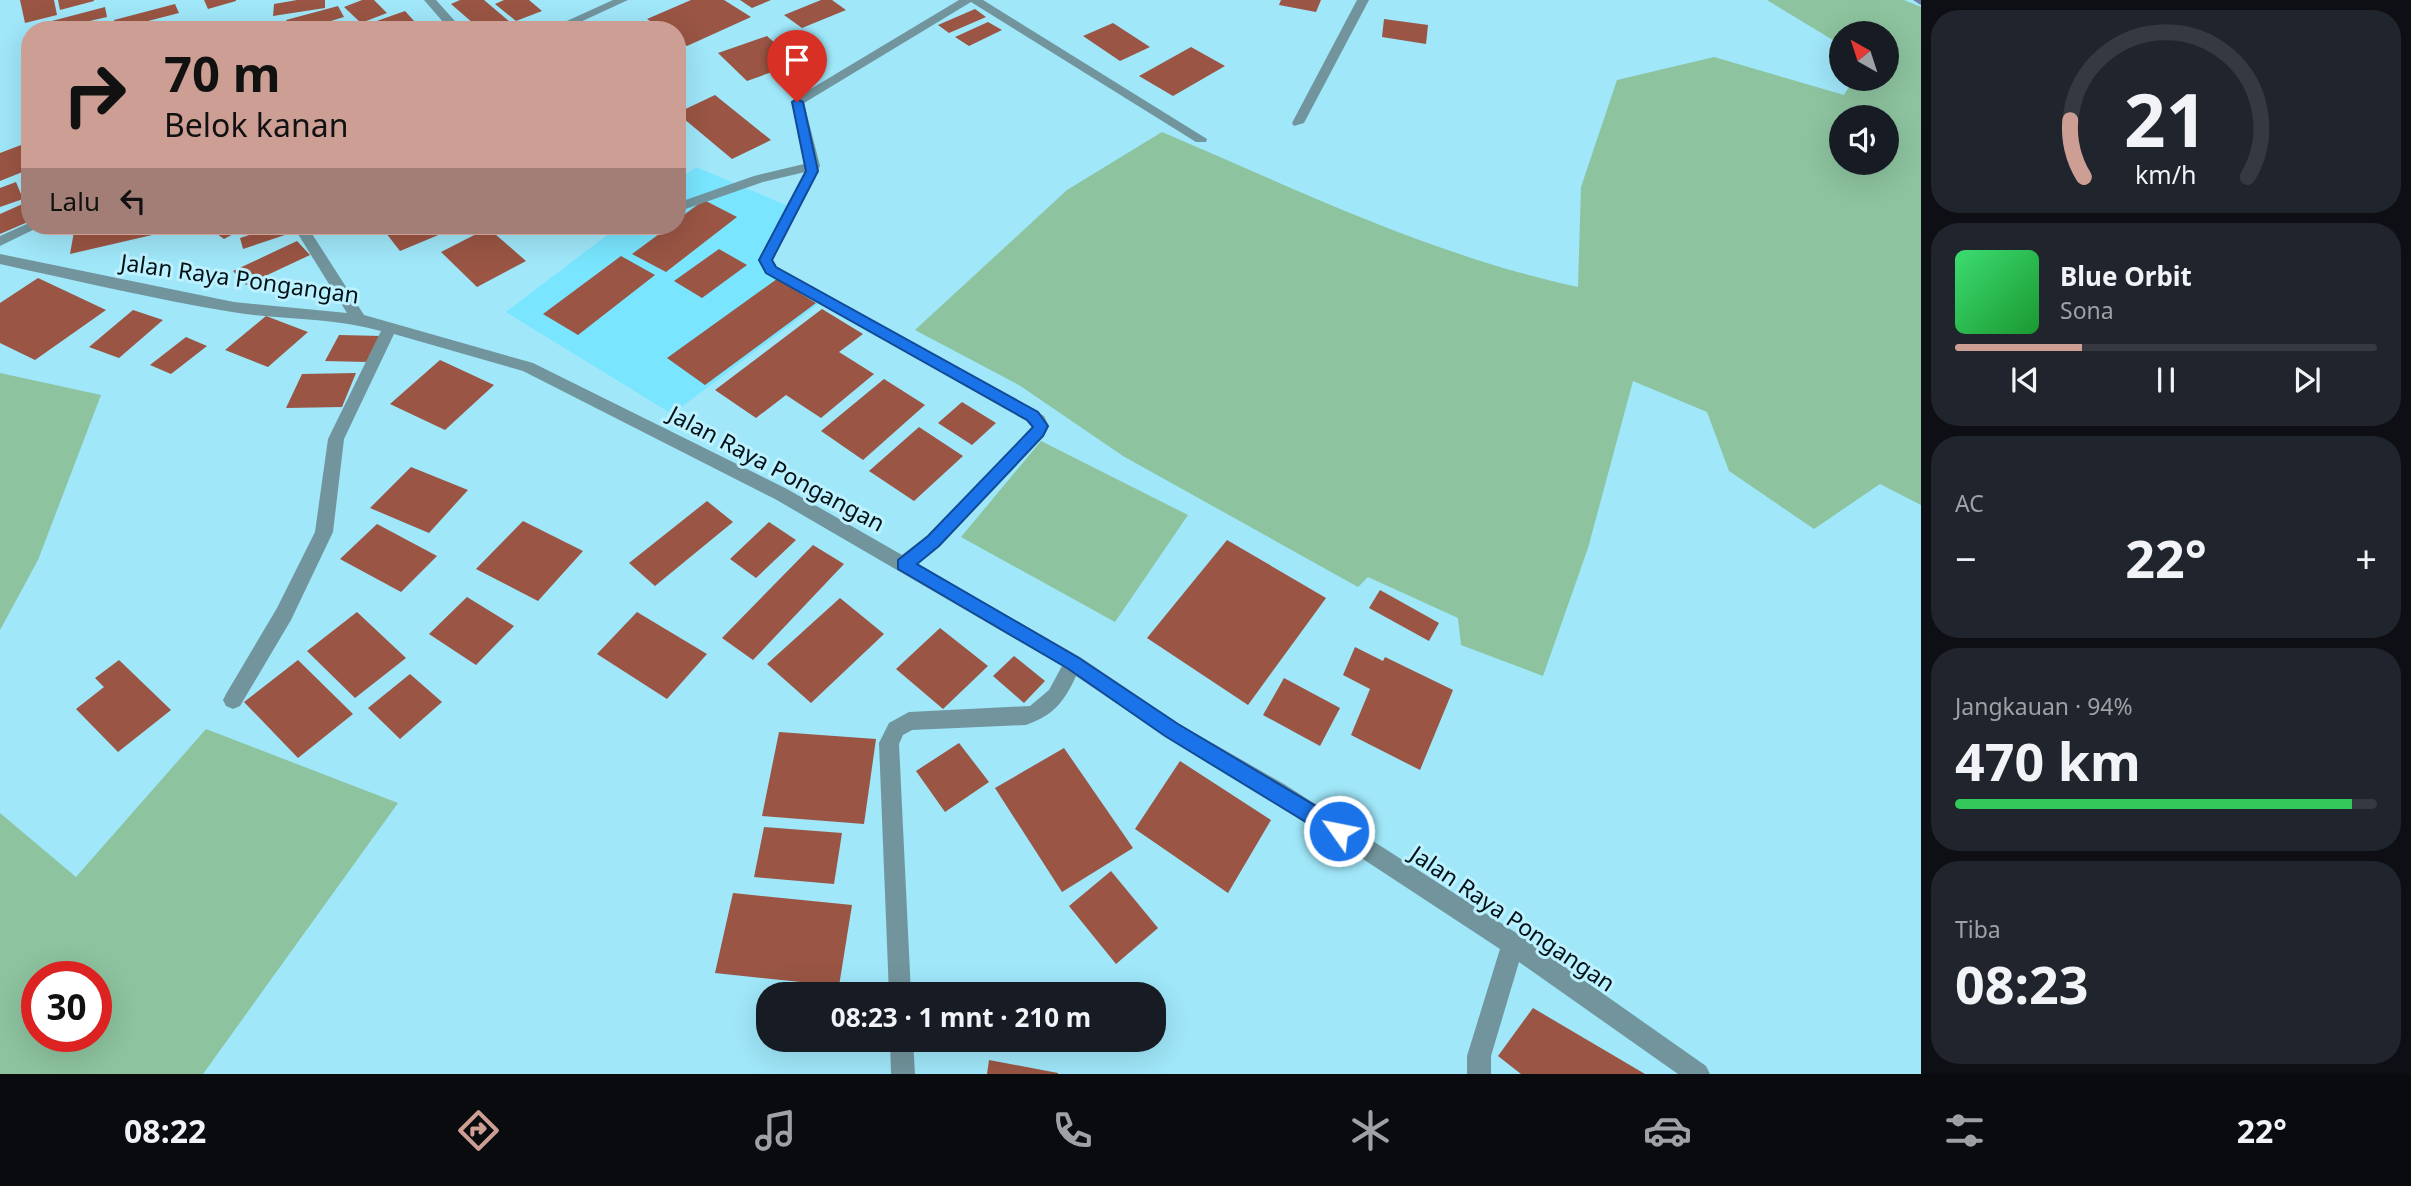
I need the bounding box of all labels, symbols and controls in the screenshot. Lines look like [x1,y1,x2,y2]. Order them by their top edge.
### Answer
north arrow [1829,21,1899,91]
map controls [1829,21,1899,175]
pin [767,30,827,102]
text: 70 m [164,40,281,106]
icon: arrive [778,41,816,79]
icon: right [49,49,140,140]
text: 21 [2124,70,2208,169]
text: Belok kanan [164,103,348,146]
button: sound [1829,105,1899,175]
text: km/h [2135,157,2197,191]
icon: left [114,182,152,220]
text: Lalu [49,183,100,219]
street label: Jalan Raya Pongangan [117,245,361,311]
text: Blue Orbit [2060,258,2192,294]
text: Sona [2060,294,2114,326]
icon: previous [2006,361,2044,399]
icon: pause [2147,361,2185,399]
icon: next [2288,361,2326,399]
street label: Jalan Raya Pongangan [661,396,891,539]
text: AC [1955,487,1984,519]
text: 22° [2125,522,2207,593]
text: − [1955,532,1977,584]
text: + [2355,532,2377,584]
text: Jangkauan · 94% [1955,690,2133,722]
text: 470 km [1955,725,2141,796]
position arrow [1302,794,1376,868]
street label: Jalan Raya Pongangan [1403,836,1622,999]
text: Tiba [1955,913,2001,945]
text: 08:23 [1955,948,2089,1019]
speed limit sign: 30 [21,961,112,1052]
text: 08:23 · 1 mnt · 210 m [831,999,1091,1035]
icon: directions [454,1106,503,1155]
icon: music [751,1106,800,1155]
icon: phone [1048,1106,1097,1155]
icon: climate [1346,1106,1395,1155]
icon: car [1643,1106,1692,1155]
icon: filters [1940,1106,1989,1155]
text: 08:22 [124,1109,206,1152]
text: 22° [2237,1109,2287,1152]

